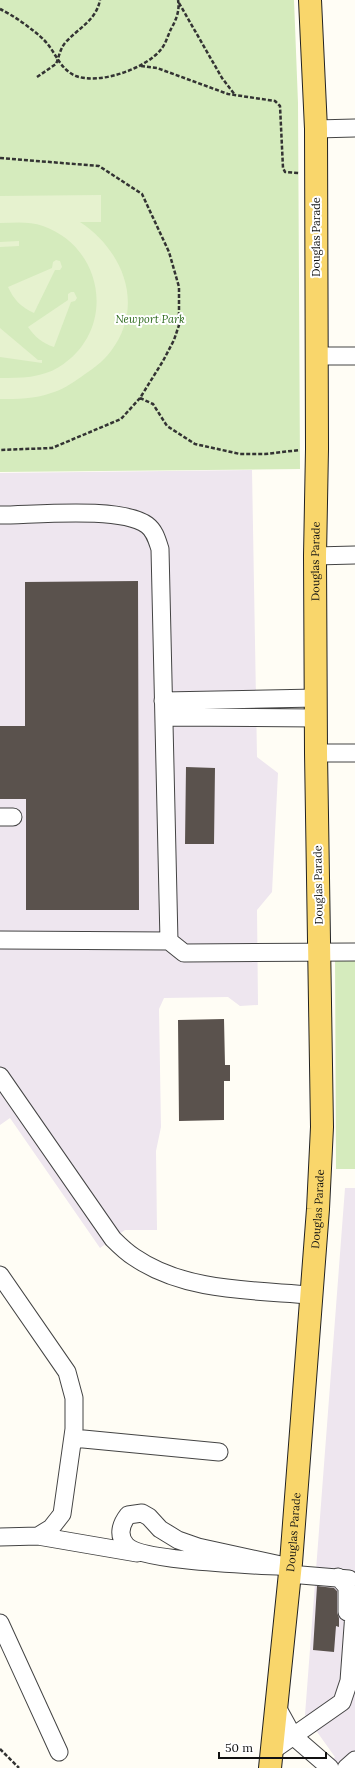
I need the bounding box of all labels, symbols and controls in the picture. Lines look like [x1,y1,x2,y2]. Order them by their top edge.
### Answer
street label: Douglas Parade [309,197,323,277]
park label: Newport Park [115,312,185,326]
street label: Douglas Parade [308,521,323,601]
street label: Douglas Parade [310,845,326,925]
street label: Douglas Parade [308,1169,327,1249]
street label: Douglas Parade [283,1492,303,1572]
scale bar [219,1734,326,1760]
text: 50 m [225,1740,253,1755]

